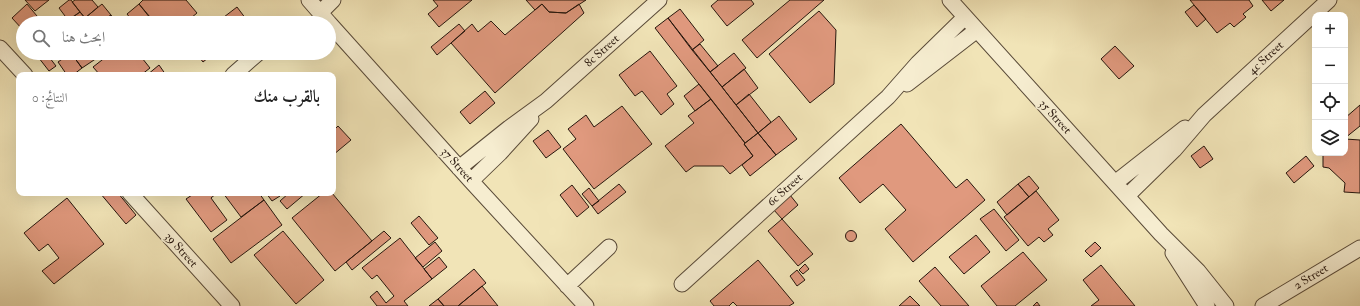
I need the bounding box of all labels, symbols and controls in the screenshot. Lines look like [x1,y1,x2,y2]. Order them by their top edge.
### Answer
map controls [1312,12,1348,156]
button: + [1312,12,1348,48]
search box [16,16,336,60]
icon: search [30,27,52,49]
text: ابحث هنا [62,28,105,47]
street label: 8c Street [581,31,623,71]
street label: 4c Street [1245,38,1287,78]
button: − [1312,48,1348,84]
button: locate [1312,84,1348,120]
text: بالقرب منك [254,86,320,107]
text: النتائج: 0 [32,90,67,106]
street label: 35 Street [1036,97,1074,137]
button: layers [1312,120,1348,156]
street label: 37 Street [438,145,477,186]
street label: 6c Street [764,170,806,210]
street label: 39 Street [161,229,201,271]
street label: 2 Street [1291,261,1331,293]

